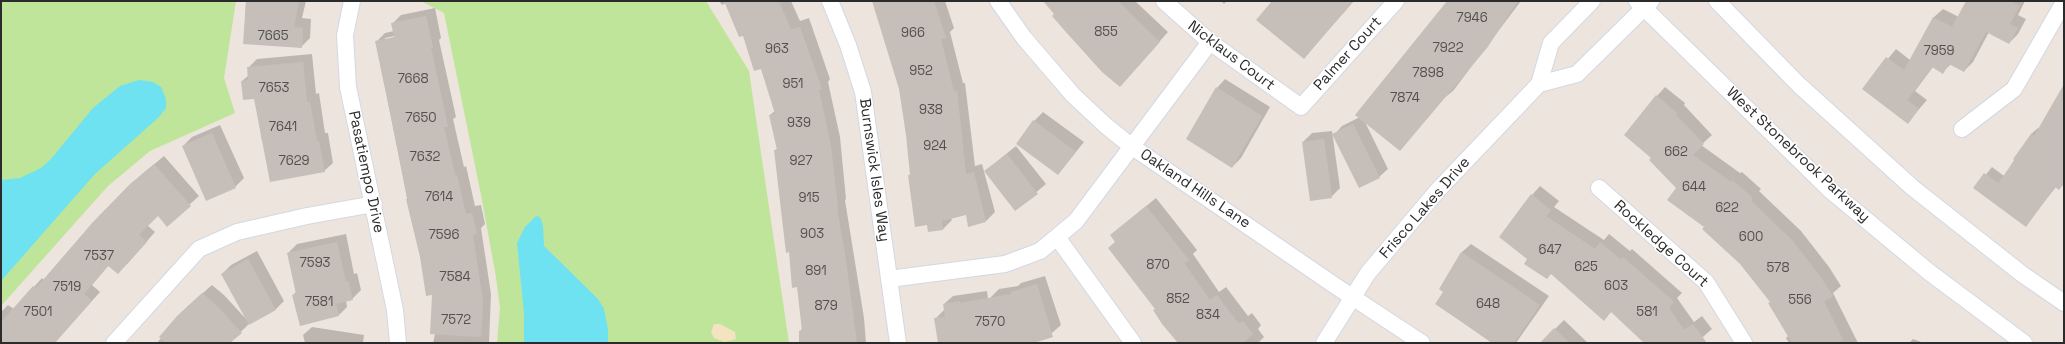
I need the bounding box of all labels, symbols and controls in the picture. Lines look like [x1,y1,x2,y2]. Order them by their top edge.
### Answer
house number: 7946 [1456,10,1488,26]
street label: Palmer Court [1310,13,1386,95]
street label: Nicklaus Court [1184,17,1278,95]
house number: 855 [1094,24,1118,40]
house number: 966 [901,25,925,41]
house number: 7665 [258,28,288,44]
house number: 7922 [1433,40,1463,56]
house number: 963 [765,41,789,57]
house number: 7959 [1923,43,1955,59]
house number: 952 [909,63,933,79]
house number: 7898 [1412,65,1444,81]
house number: 7668 [397,71,429,87]
house number: 951 [783,76,803,92]
house number: 7653 [259,80,289,96]
street label: West Stonebrook Parkway [1723,84,1873,226]
house number: 7874 [1390,90,1420,106]
street label: Burnswick Isles Way [855,97,893,243]
house number: 938 [919,102,943,118]
street label: Pasatiempo Drive [344,109,388,235]
house number: 7650 [405,110,437,126]
house number: 939 [787,115,811,131]
house number: 7641 [269,119,297,135]
house number: 924 [923,138,947,154]
house number: 662 [1664,144,1688,160]
street label: Oakland Hills Lane [1136,145,1254,233]
house number: 7632 [410,149,440,165]
house number: 7629 [279,153,309,169]
house number: 927 [789,153,813,169]
street label: Frisco Lakes Drive [1376,154,1474,262]
house number: 644 [1682,179,1706,195]
house number: 7614 [425,189,453,205]
house number: 915 [798,190,820,206]
street label: Rockledge Court [1610,197,1712,291]
house number: 622 [1715,200,1739,216]
house number: 903 [800,226,824,242]
house number: 7596 [428,227,460,243]
house number: 600 [1739,229,1763,245]
house number: 647 [1539,242,1561,258]
house number: 7537 [84,248,114,264]
house number: 7593 [300,255,330,271]
house number: 870 [1146,257,1170,273]
house number: 625 [1574,259,1598,275]
house number: 578 [1766,260,1790,276]
house number: 891 [805,263,827,279]
house number: 7584 [439,269,471,285]
house number: 603 [1604,278,1628,294]
house number: 7519 [53,279,81,295]
house number: 852 [1166,291,1190,307]
house number: 556 [1788,292,1812,308]
house number: 7581 [305,294,333,310]
house number: 648 [1476,296,1500,312]
house number: 879 [814,298,838,314]
house number: 7501 [24,304,52,320]
house number: 581 [1636,304,1658,320]
house number: 834 [1196,307,1220,323]
house number: 7572 [441,312,471,328]
house number: 7570 [975,314,1005,330]

